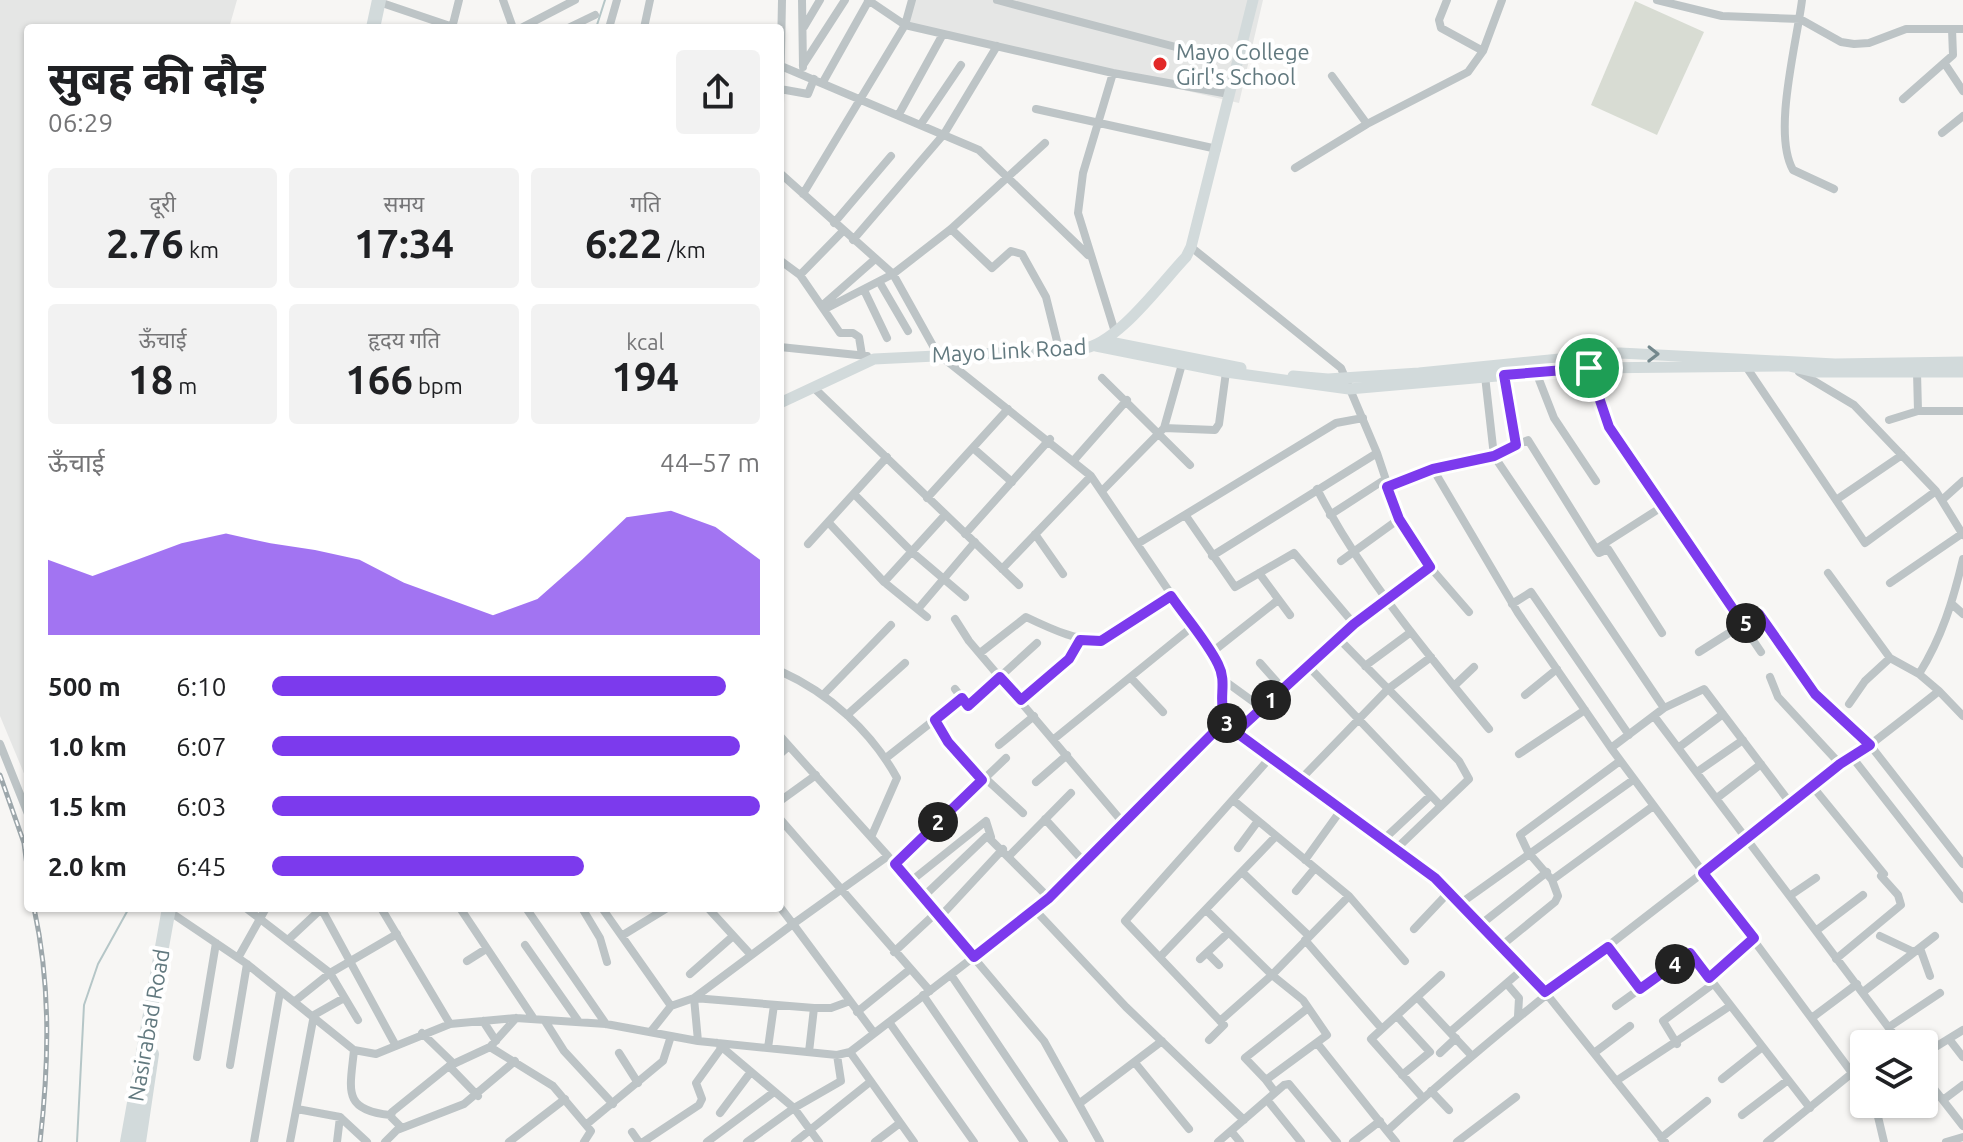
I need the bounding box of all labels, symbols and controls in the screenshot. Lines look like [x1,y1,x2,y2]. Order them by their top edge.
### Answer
place label: Mayo College Girl's School [1176,39,1310,89]
button: share [676,50,760,134]
text: सुबह की दौड़ [48,53,266,102]
marker: Mayo College Girl's School [1151,55,1169,73]
text: 06:29 [48,108,113,137]
text: दूरी [149,191,176,216]
text: समय [384,191,424,216]
text: गति [630,191,661,216]
text: 2.76 [106,221,184,266]
text: 17:34 [354,221,454,266]
text: 6:22 [585,221,662,266]
text: km [184,237,219,262]
text: /km [662,237,706,262]
text: ऊँचाई [139,327,187,352]
text: हृदय गति [368,327,440,352]
text: kcal [626,329,664,354]
street label: Mayo Link Road [931,333,1087,367]
pin [1555,334,1623,402]
one-way arrow [1647,345,1660,362]
icon: arrive [1567,346,1611,390]
text: 194 [611,354,679,399]
text: 18 [128,357,173,402]
text: 166 [345,357,413,402]
text: m [173,373,197,398]
text: bpm [413,373,463,398]
text: ऊँचाई [48,448,104,477]
text: 44–57 m [660,448,760,477]
pin: 5 [1726,603,1766,643]
text: 5 [1740,610,1752,635]
text: 500 m [48,672,121,701]
text: 6:10 [176,672,226,701]
pin: 1 [1251,680,1291,720]
text: 1 [1265,687,1277,712]
pin: 3 [1207,703,1247,743]
text: 3 [1221,710,1233,735]
text: 1.0 km [48,732,127,761]
text: 6:07 [176,732,226,761]
text: 1.5 km [48,792,127,821]
text: 6:03 [176,792,226,821]
pin: 2 [918,802,958,842]
text: 2 [932,809,944,834]
text: 2.0 km [48,852,127,881]
text: 6:45 [176,852,226,881]
pin: 4 [1655,944,1695,984]
street label: Nasirabad Road [122,947,174,1103]
text: 4 [1669,951,1681,976]
map controls [1850,1030,1938,1118]
button: layers [1850,1030,1938,1118]

